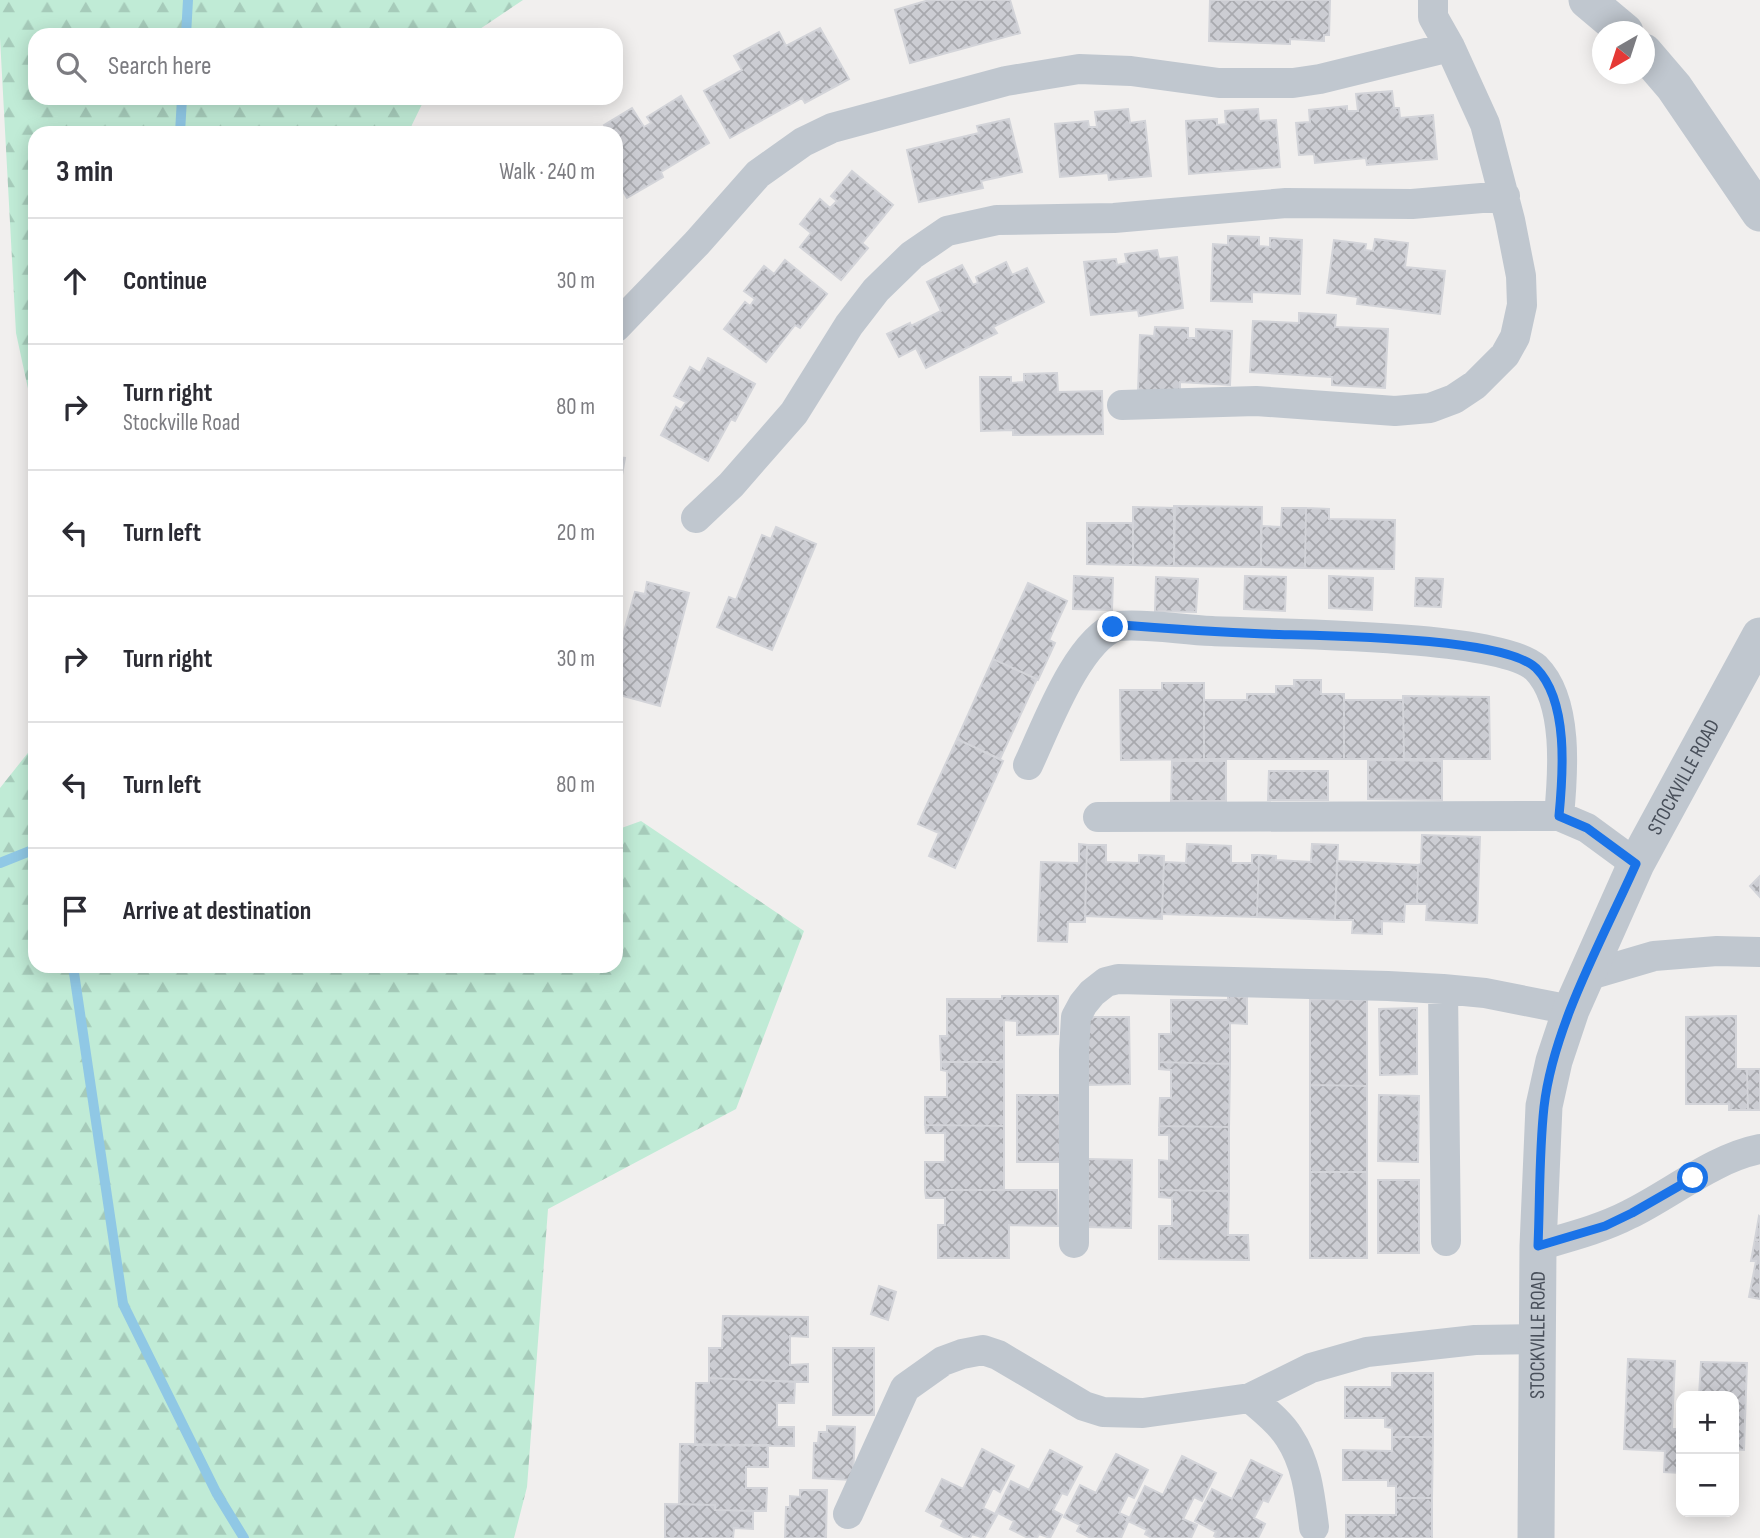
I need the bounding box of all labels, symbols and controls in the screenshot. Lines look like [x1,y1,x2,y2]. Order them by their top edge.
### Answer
north arrow [1592,21,1655,84]
search box [28,28,623,105]
icon: search [52,48,90,86]
text: Search here [108,51,211,82]
text: 3 min [56,154,113,190]
text: Walk · 240 m [499,158,595,186]
icon: ahead [56,262,94,300]
text: Continue [123,266,207,297]
text: 30 m [557,267,595,295]
text: Turn right [123,378,212,409]
icon: right [56,388,94,426]
text: 80 m [556,393,595,421]
text: Stockville Road [123,409,240,437]
icon: left [56,514,94,552]
text: Turn left [123,518,201,549]
text: 20 m [557,519,595,547]
route end [1097,611,1128,642]
icon: right [56,640,94,678]
text: Turn right [123,644,212,675]
text: 30 m [557,645,595,673]
street label: STOCKVILLE ROAD [1642,715,1725,839]
icon: left [56,766,94,804]
text: Turn left [123,770,201,801]
text: 80 m [556,771,595,799]
icon: arrive [56,892,94,930]
text: Arrive at destination [123,896,311,927]
route start [1677,1162,1708,1193]
street label: STOCKVILLE ROAD [1525,1271,1551,1399]
map controls [1676,1391,1739,1517]
button: + [1676,1391,1739,1454]
button: − [1676,1454,1739,1517]

